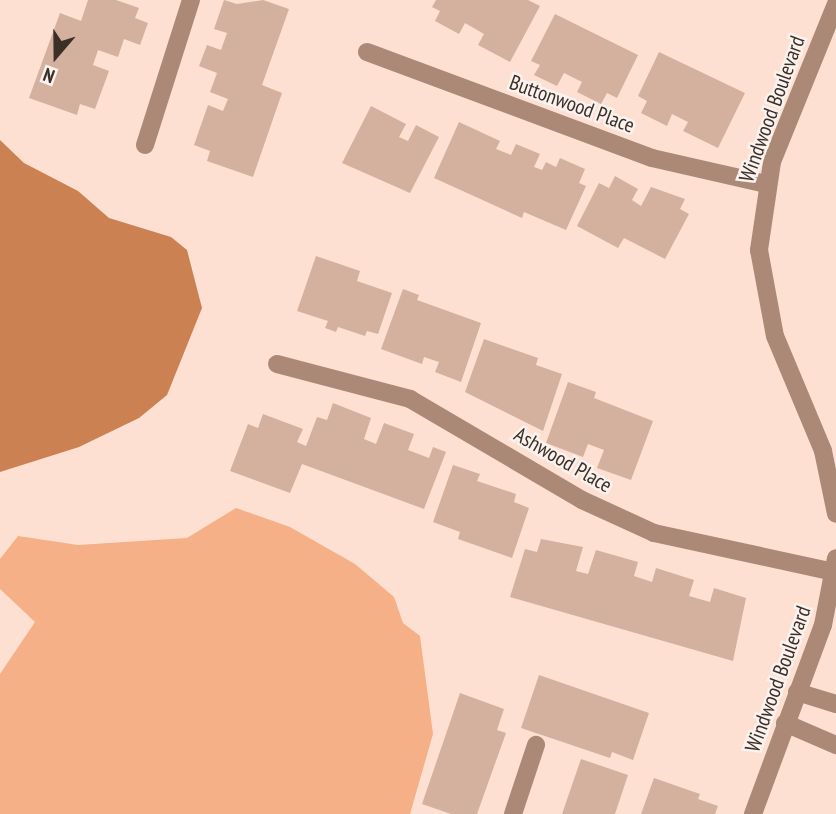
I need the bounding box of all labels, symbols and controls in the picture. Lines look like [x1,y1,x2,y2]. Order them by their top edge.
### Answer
north arrow [21,21,91,91]
street label: Windwood Boulevard [734,33,810,185]
text: N [40,63,58,89]
street label: Buttonwood Place [506,70,638,138]
street label: Ashwood Place [510,422,616,498]
street label: Windwood Boulevard [740,603,816,755]

